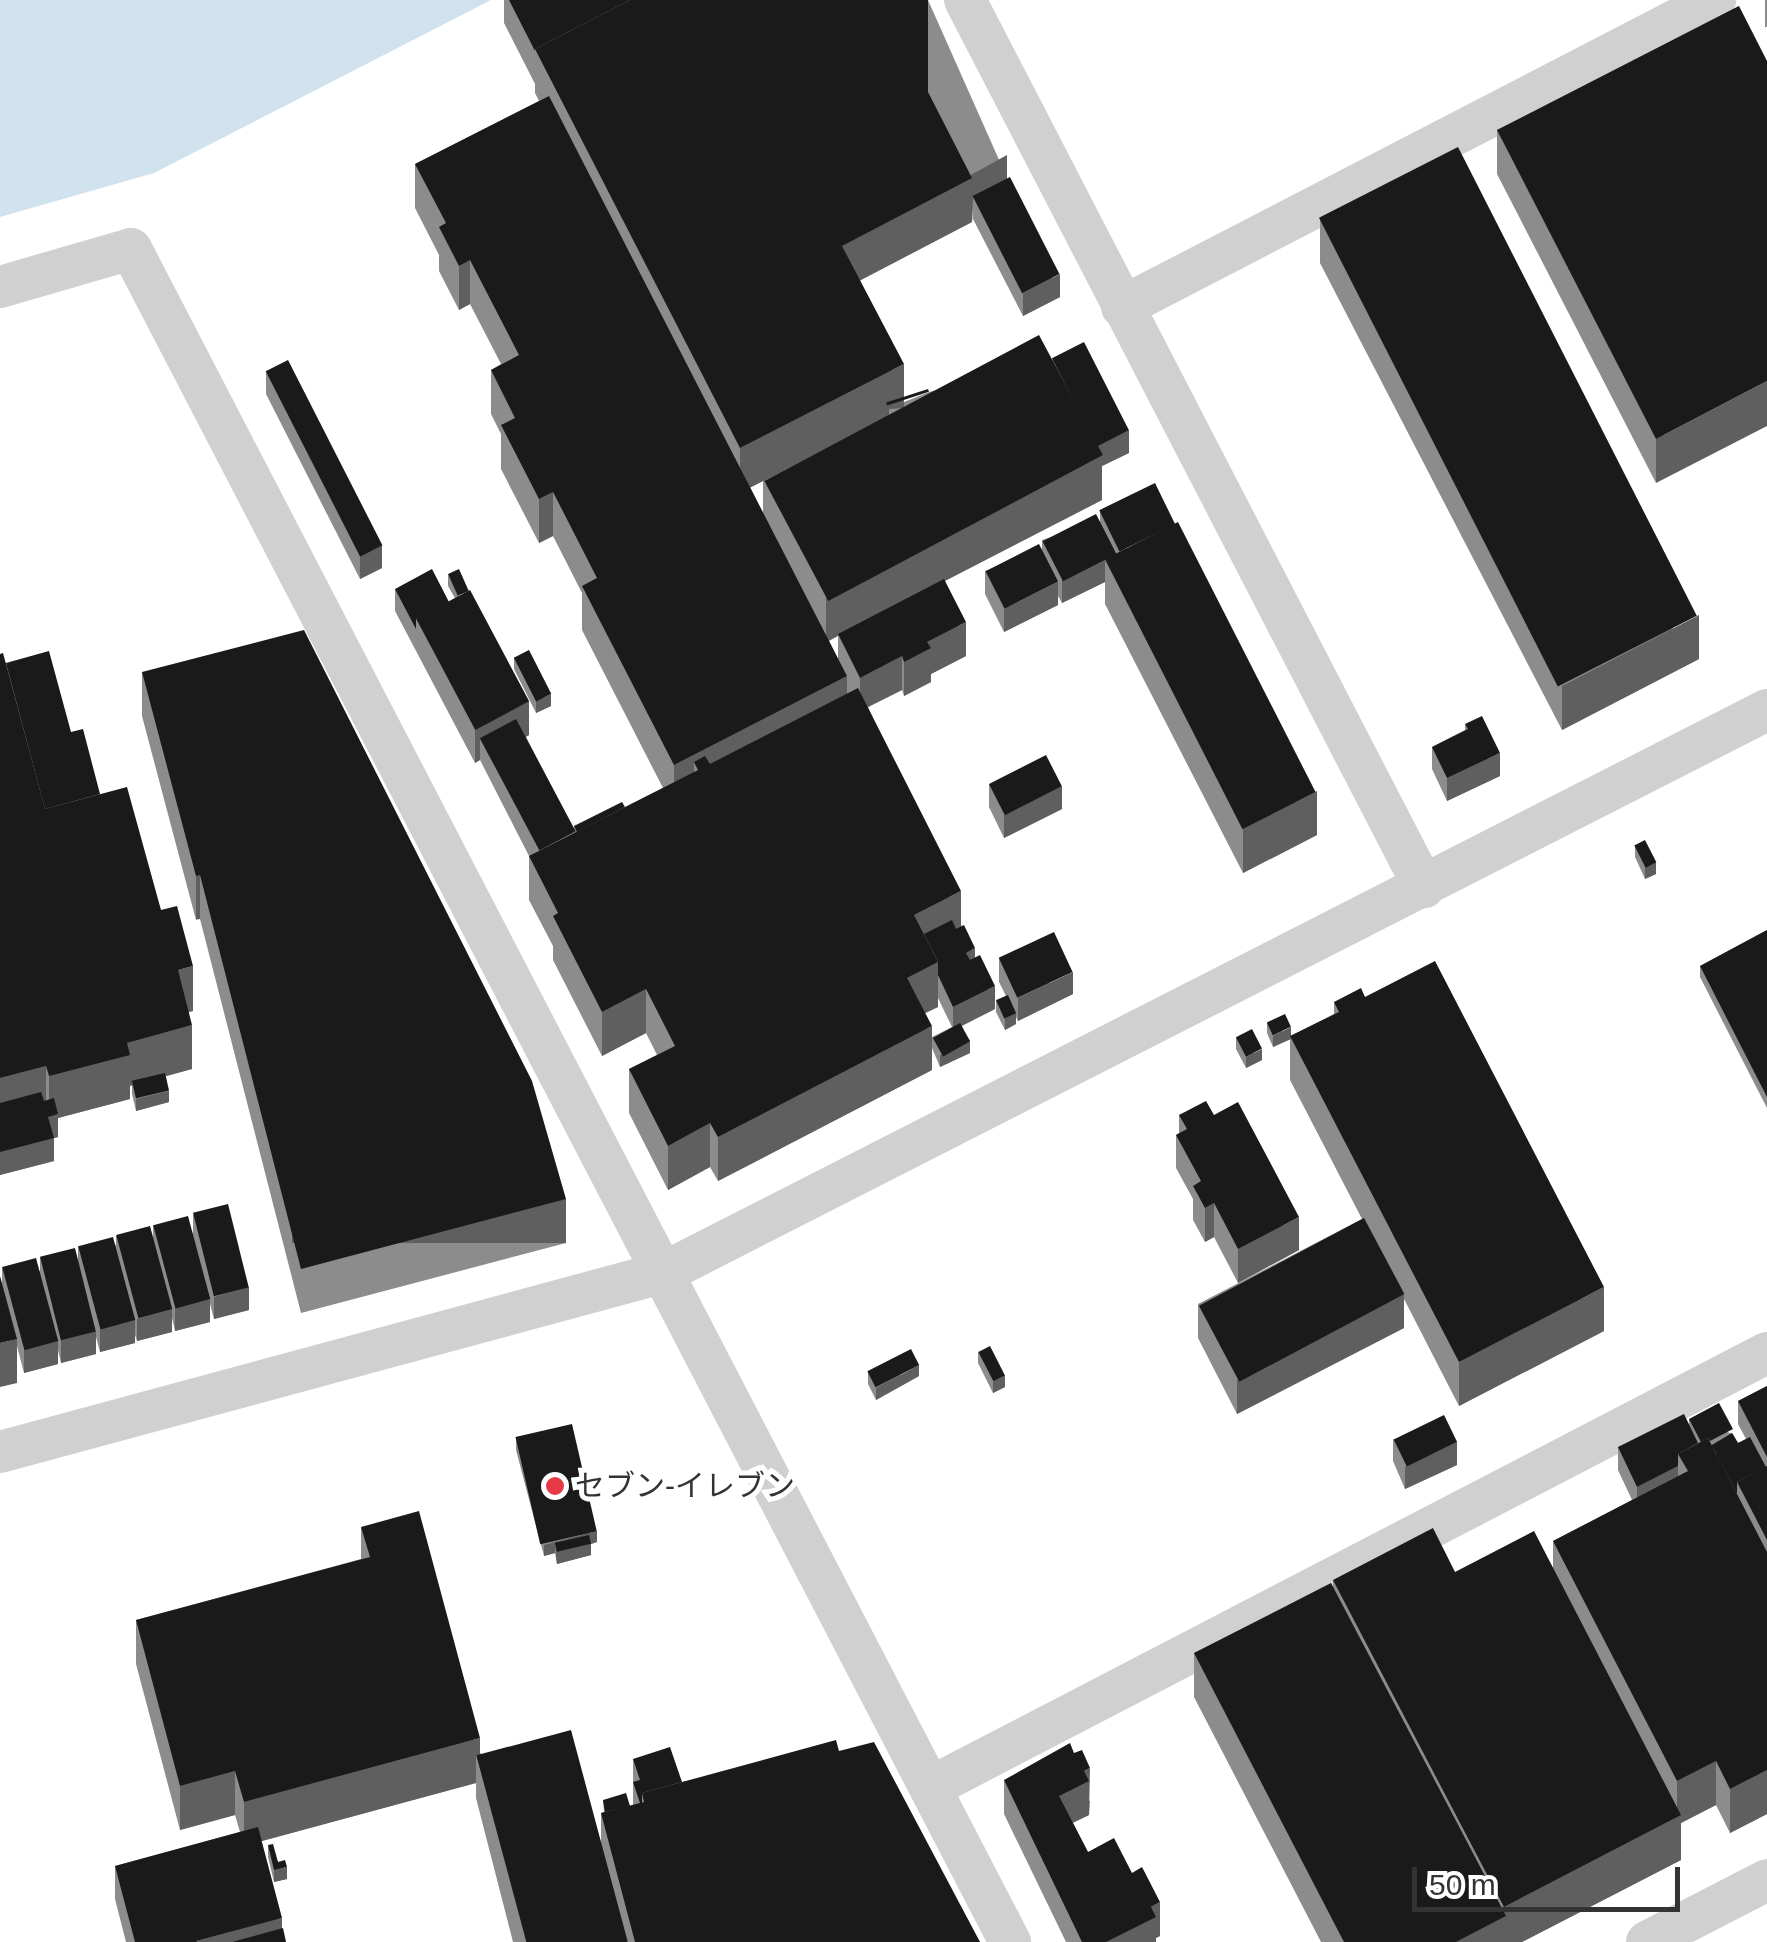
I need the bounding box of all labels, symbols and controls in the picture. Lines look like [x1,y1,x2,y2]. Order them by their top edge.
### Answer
place label: セブン-イレブン [575,1468,795,1504]
marker: セブン-イレブン [544,1475,566,1497]
scale bar [1417,1847,1684,1909]
text: 50 m [1429,1868,1496,1901]

